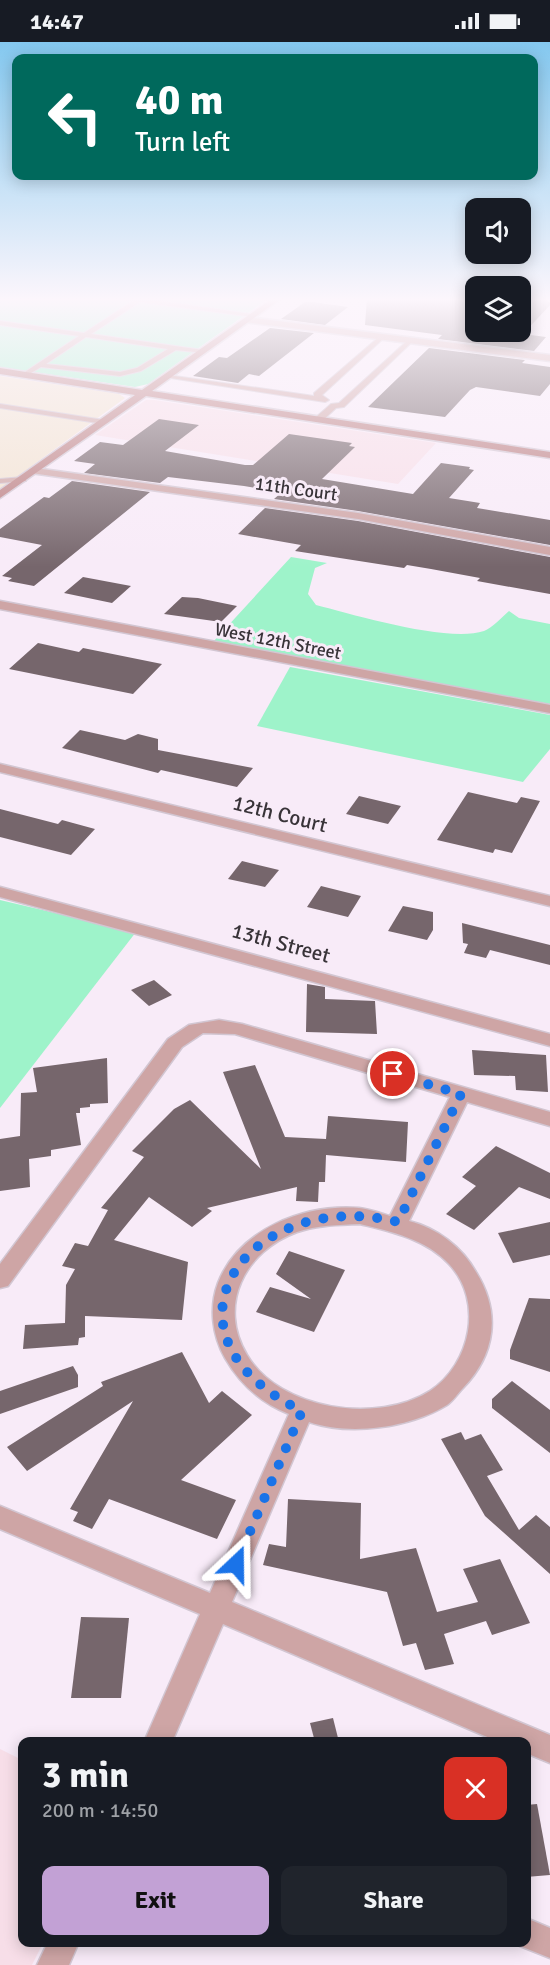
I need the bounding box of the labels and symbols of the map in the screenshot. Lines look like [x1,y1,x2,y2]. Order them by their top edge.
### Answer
street label: 11th Court [253,472,339,506]
street label: West 12th Street [213,618,343,664]
street label: 12th Court [230,790,330,838]
street label: 13th Street [229,917,333,969]
pin [367,1048,418,1099]
position arrow [204,1532,268,1596]

